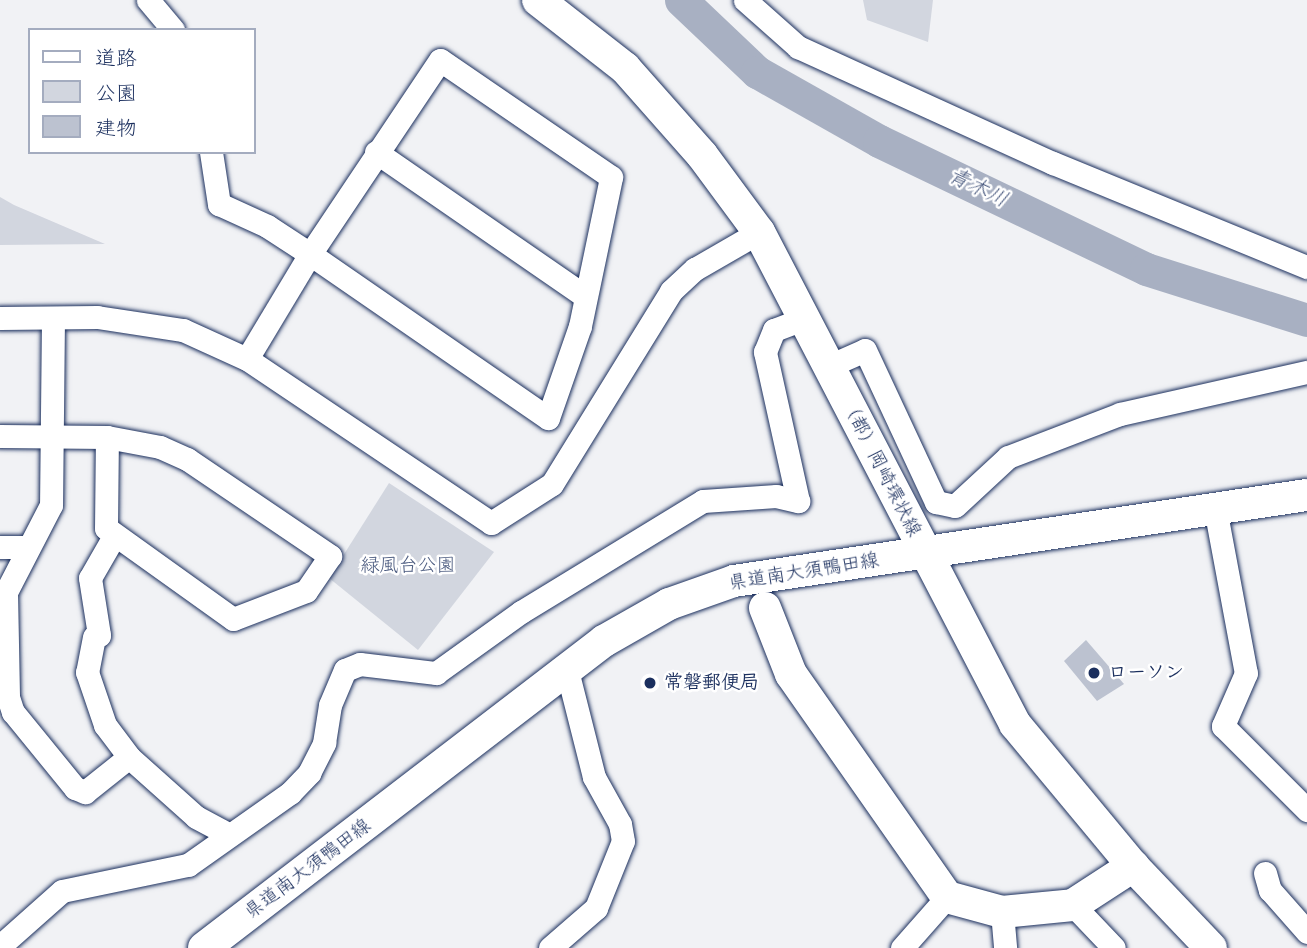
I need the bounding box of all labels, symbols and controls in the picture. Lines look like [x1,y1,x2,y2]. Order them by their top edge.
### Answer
legend [28,28,256,154]
text: 道路 [95,44,137,73]
text: 公園 [95,79,137,108]
text: 建物 [95,114,137,143]
water label: 青木川 [944,163,1012,213]
street label: （都）岡崎環状線 [836,395,926,541]
street label: 県道南大須鴨田線 [727,549,881,595]
park label: 緑風台公園 [361,555,455,577]
place label: ローソン [1108,662,1184,684]
marker: ローソン [1086,665,1102,681]
place label: 常磐郵便局 [664,672,759,694]
marker: 常磐郵便局 [642,675,658,691]
street label: 県道南大須鴨田線 [240,814,376,924]

